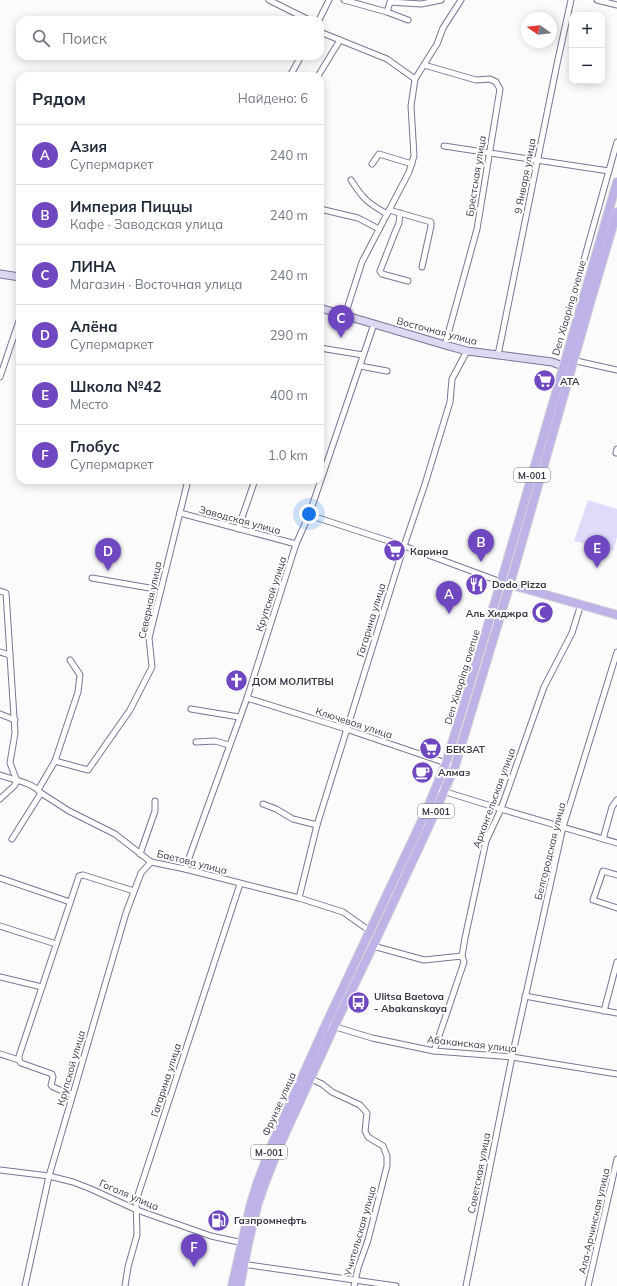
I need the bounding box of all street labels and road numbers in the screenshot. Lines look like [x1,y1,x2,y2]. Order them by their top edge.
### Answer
street label: Брестская улица [463,135,489,217]
street label: 9 Января улица [511,137,539,215]
street label: Den Xiaoping avenue [549,259,589,357]
street label: Восточная улица [395,314,479,348]
road number: M-001 [514,468,550,482]
street label: Заводская улица [198,503,282,537]
street label: Крупской улица [253,555,289,633]
street label: Северная улица [135,560,165,640]
street label: Гагарина улица [354,581,388,659]
street label: Den Xiaoping avenue [441,628,483,726]
street label: Ключевая улица [314,704,394,742]
street label: Архангельская улица [470,746,518,850]
street label: Белгородская улица [532,801,568,901]
road number: M-001 [418,804,454,818]
street label: Баетова улица [155,847,229,877]
street label: Крупской улица [54,1029,88,1107]
street label: Абаканская улица [426,1033,518,1055]
street label: Гагарина улица [148,1042,184,1118]
street label: Фрунзе улица [259,1070,299,1138]
street label: Советская улица [465,1132,493,1214]
road number: M-001 [251,1145,287,1159]
street label: Ала-Арчинская улица [575,1167,613,1275]
street label: Гоголя улица [97,1177,161,1213]
street label: Учительская улица [341,1184,379,1279]

